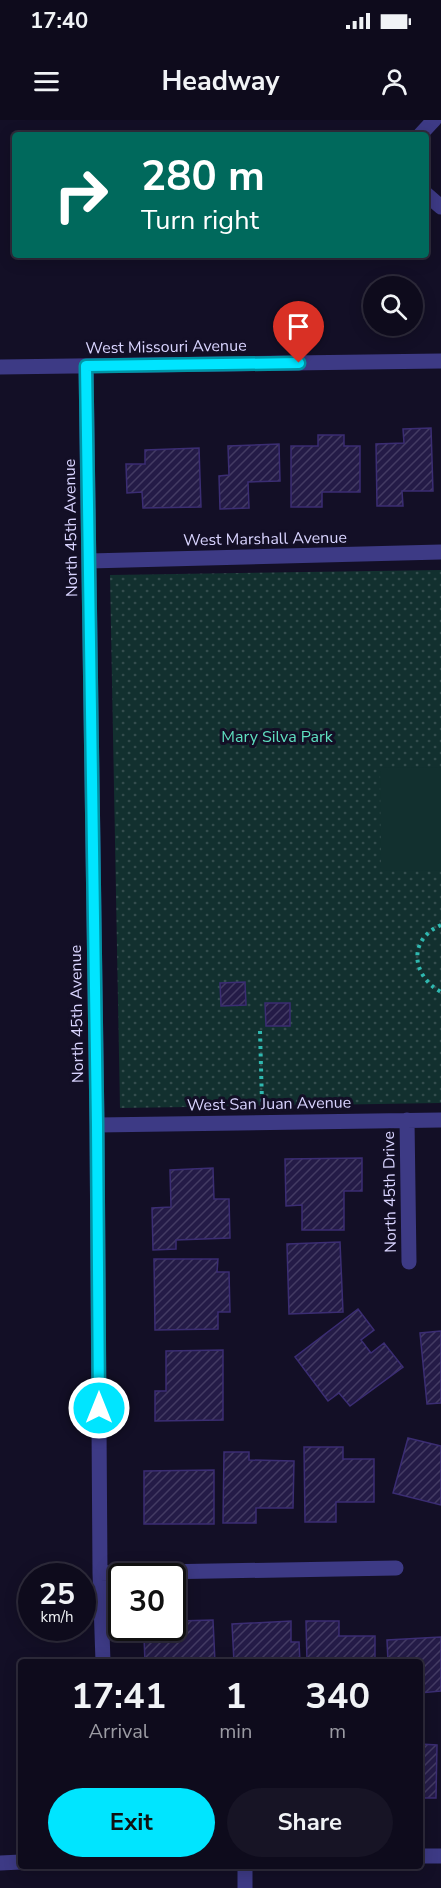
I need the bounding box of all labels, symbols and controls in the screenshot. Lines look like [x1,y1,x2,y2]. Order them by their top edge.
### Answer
text: 17:40 [30,6,88,36]
text: Headway [161,63,280,100]
icon: menu [30,65,63,98]
icon: person [378,65,411,98]
text: 280 m [141,148,265,205]
icon: right [42,156,120,234]
text: Turn right [141,202,259,239]
map controls [363,276,423,336]
button: search [363,276,423,336]
pin [273,301,324,363]
icon: arrive [282,310,315,343]
street label: West Missouri Avenue [85,335,247,359]
street label: North 45th Avenue [59,459,83,597]
street label: West Marshall Avenue [183,527,347,551]
park label: Mary Silva Park [221,726,334,748]
street label: North 45th Avenue [65,945,89,1083]
street label: West San Juan Avenue [187,1092,351,1116]
street label: North 45th Drive [378,1131,402,1253]
position arrow [67,1376,131,1440]
speed limit sign: 30 [108,1563,186,1641]
text: 25 [39,1574,75,1615]
text: km/h [40,1607,74,1627]
text: 17:41 [71,1672,166,1721]
text: 1 [225,1672,247,1721]
text: 340 [305,1672,370,1721]
text: Arrival [89,1718,149,1745]
text: min [219,1718,252,1745]
text: m [329,1718,346,1745]
button: Exit [48,1788,215,1857]
button: Share [227,1788,393,1857]

